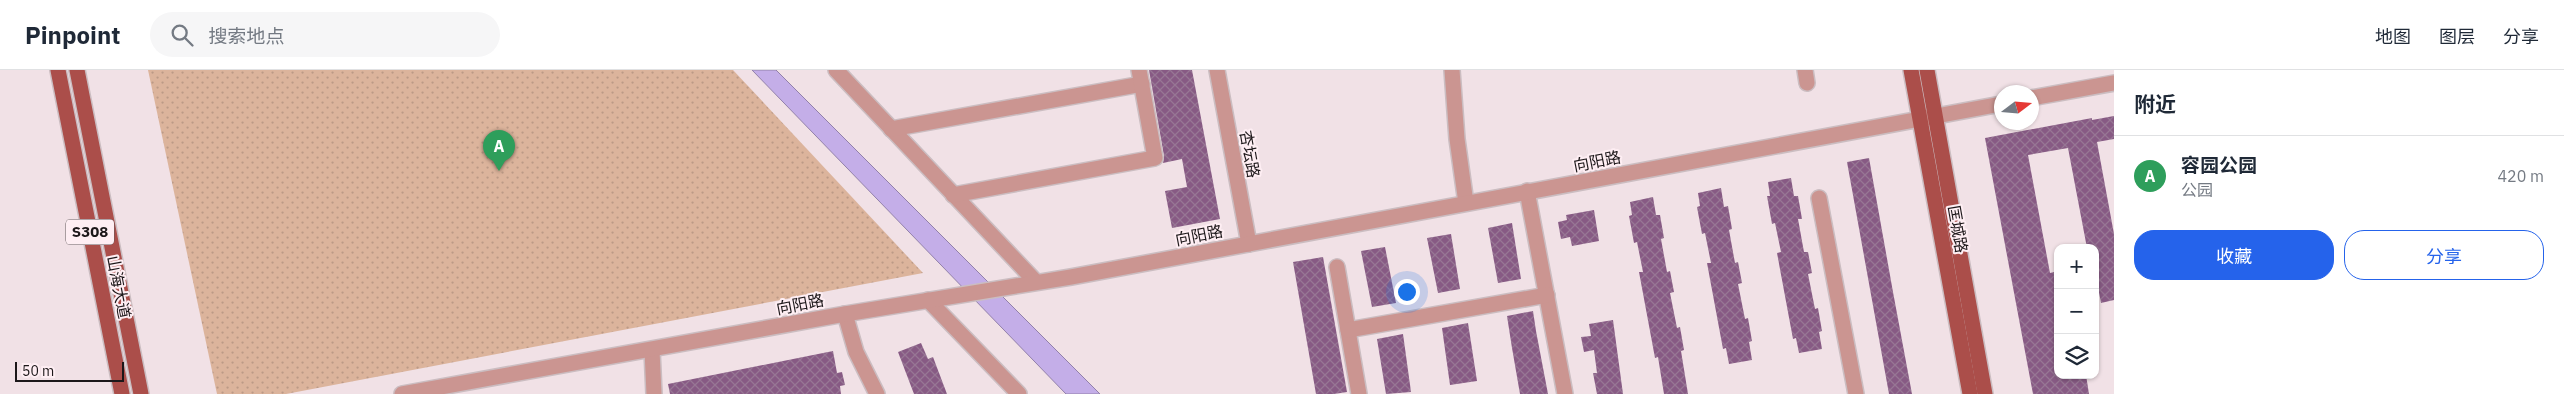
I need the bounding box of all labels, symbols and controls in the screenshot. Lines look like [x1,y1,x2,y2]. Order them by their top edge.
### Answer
search box [150,12,500,57]
text: Pinpoint [25,19,120,51]
icon: search [168,21,196,49]
text: 搜索地点 [208,24,284,48]
text: 地图 [2375,25,2411,48]
text: 图层 [2439,25,2475,48]
text: 分享 [2503,25,2539,48]
north arrow [1994,85,2039,130]
text: 附近 [2134,90,2176,118]
street label: 杏坛路 [1236,129,1264,179]
pin: A [483,130,515,171]
street label: 向阳路 [1572,147,1622,175]
text: 容园公园 [2181,153,2257,177]
text: A [2145,166,2155,186]
text: 420 m [2497,166,2544,186]
text: 公园 [2181,180,2213,200]
street label: 匡城路 [1944,204,1972,254]
road number: S308 [66,220,114,244]
street label: 向阳路 [1174,221,1224,249]
button: 收藏 [2134,230,2334,280]
button: 分享 [2344,230,2544,280]
map controls [2054,244,2099,379]
button: + [2054,244,2099,289]
street label: 山海大道 [103,254,135,320]
your location [1394,279,1420,305]
button: − [2054,289,2099,334]
street label: 向阳路 [775,290,825,318]
button: layers [2054,334,2099,379]
scale bar [15,359,124,382]
text: 50 m [22,362,54,380]

